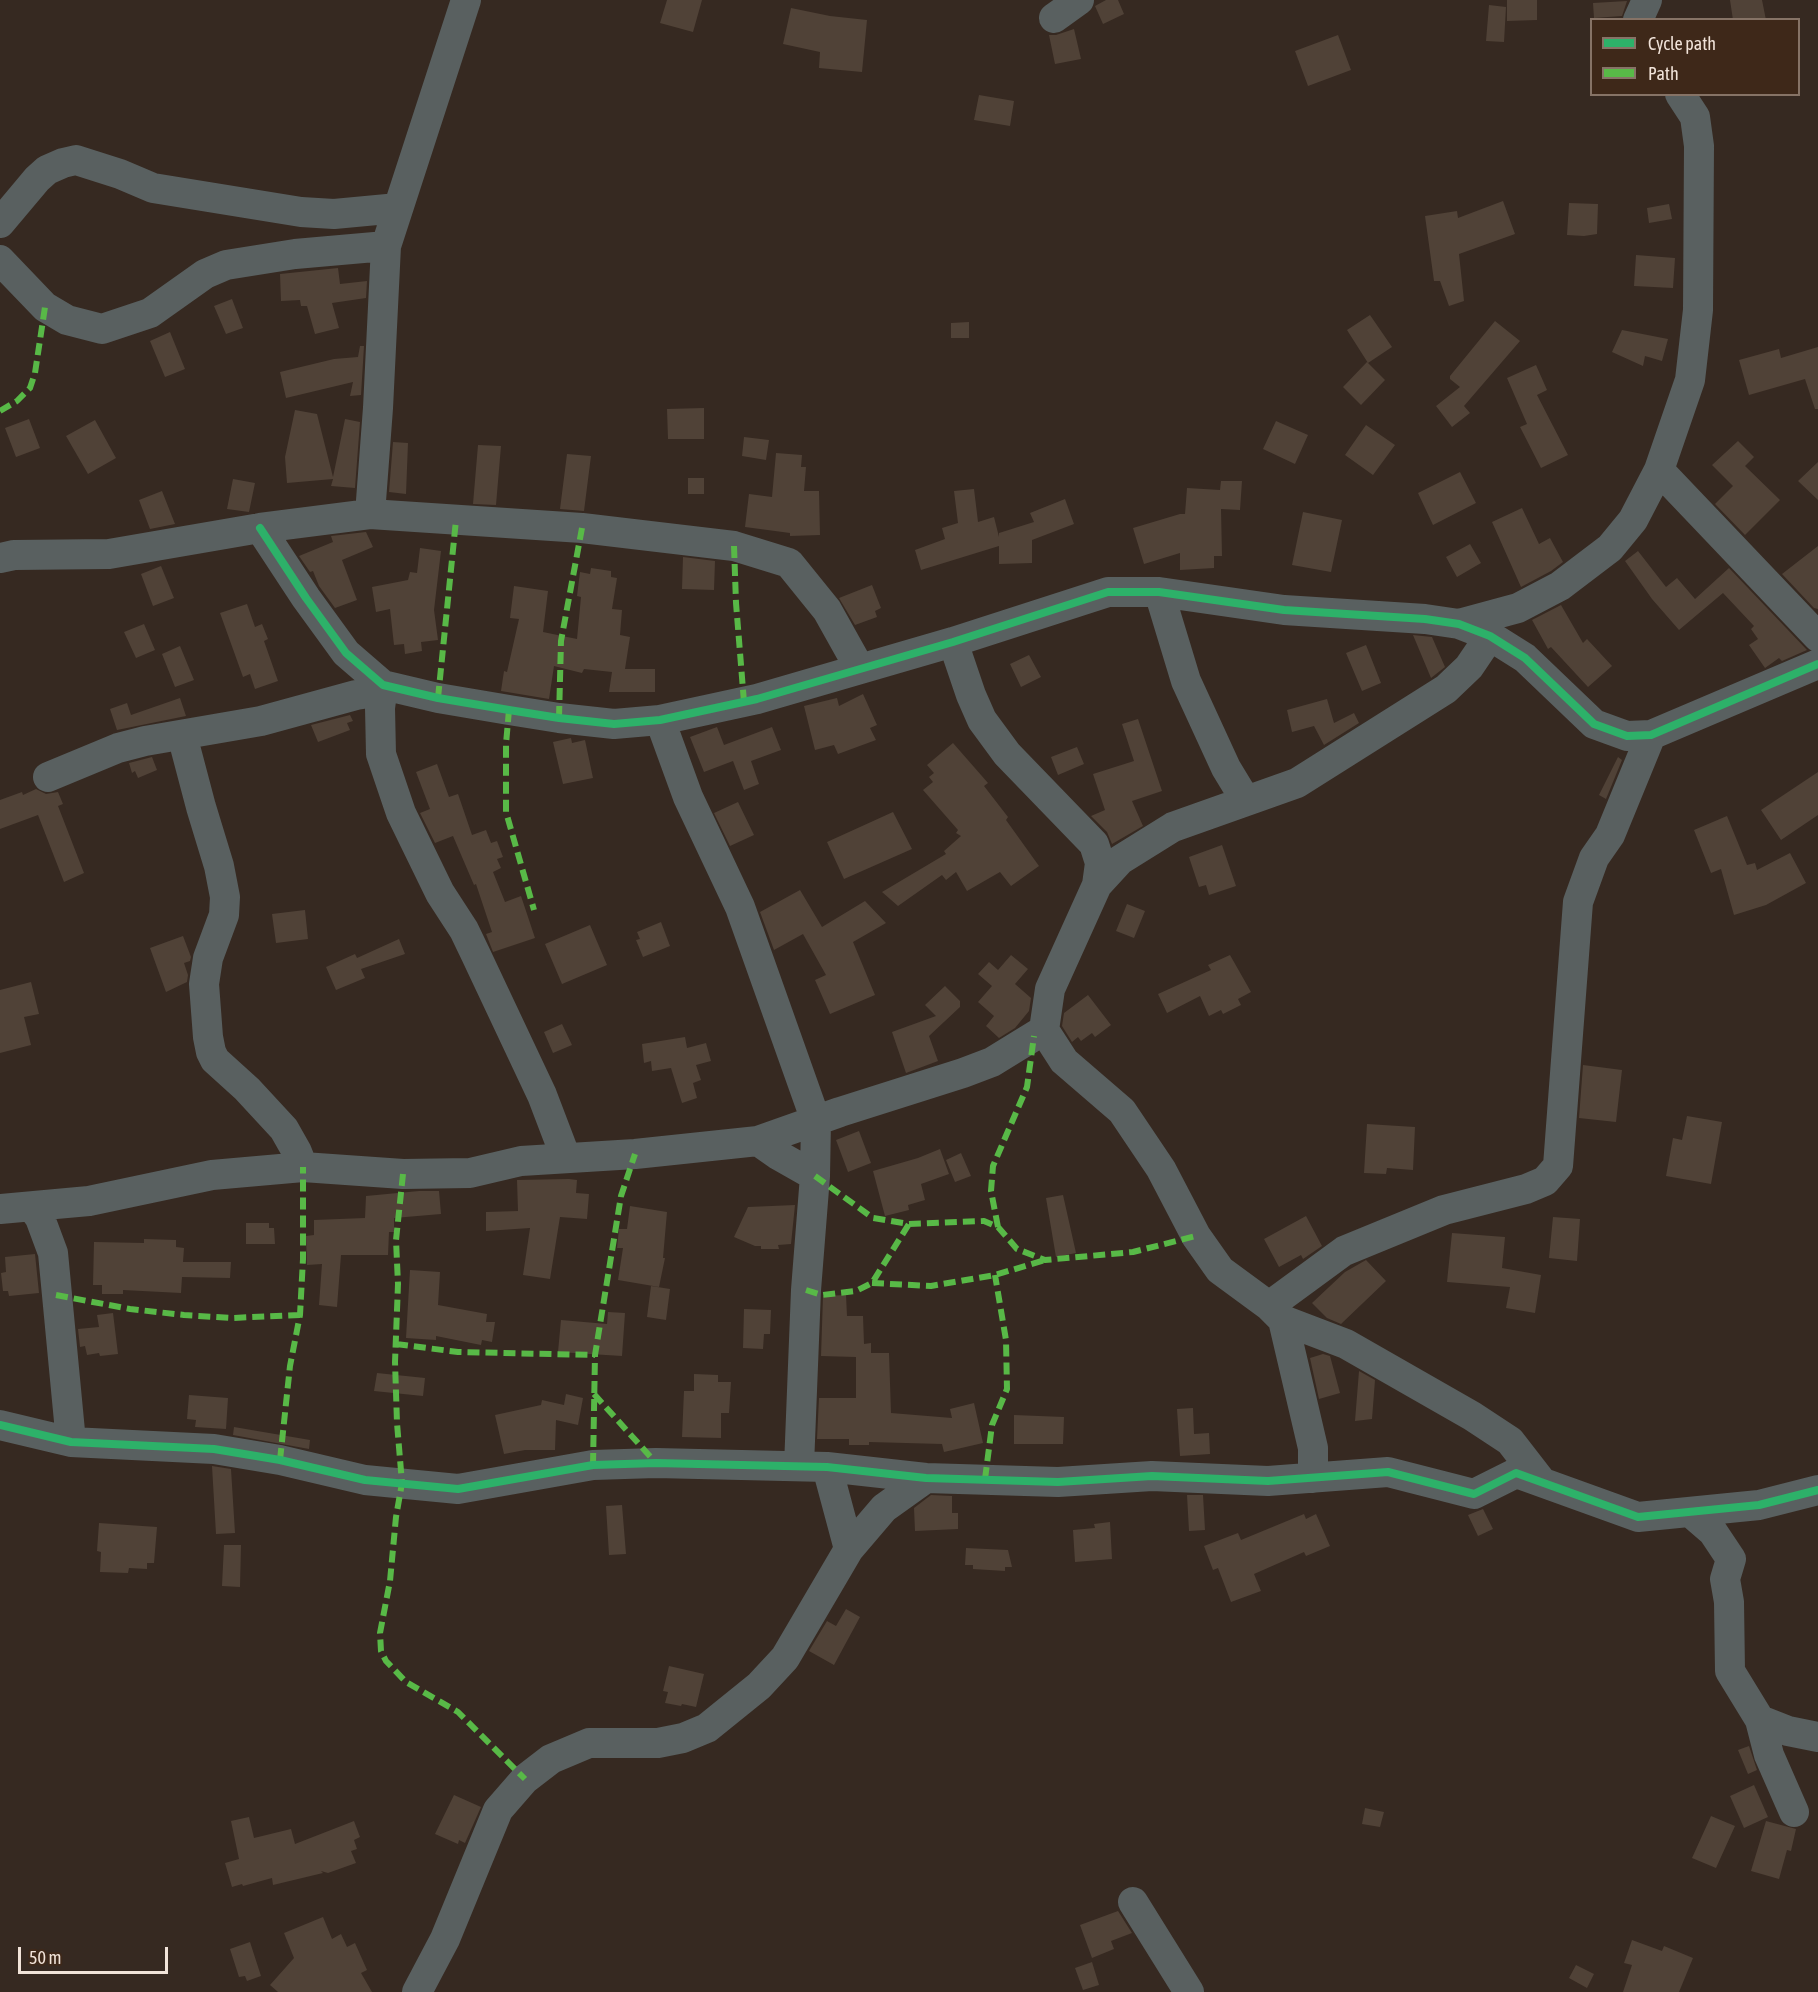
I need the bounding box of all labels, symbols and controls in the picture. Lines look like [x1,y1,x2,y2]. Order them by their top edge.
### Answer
legend [1590,18,1800,96]
text: Cycle path [1648,33,1716,54]
text: Path [1648,63,1679,84]
scale bar [21,1935,171,1973]
text: 50 m [29,1947,61,1968]

